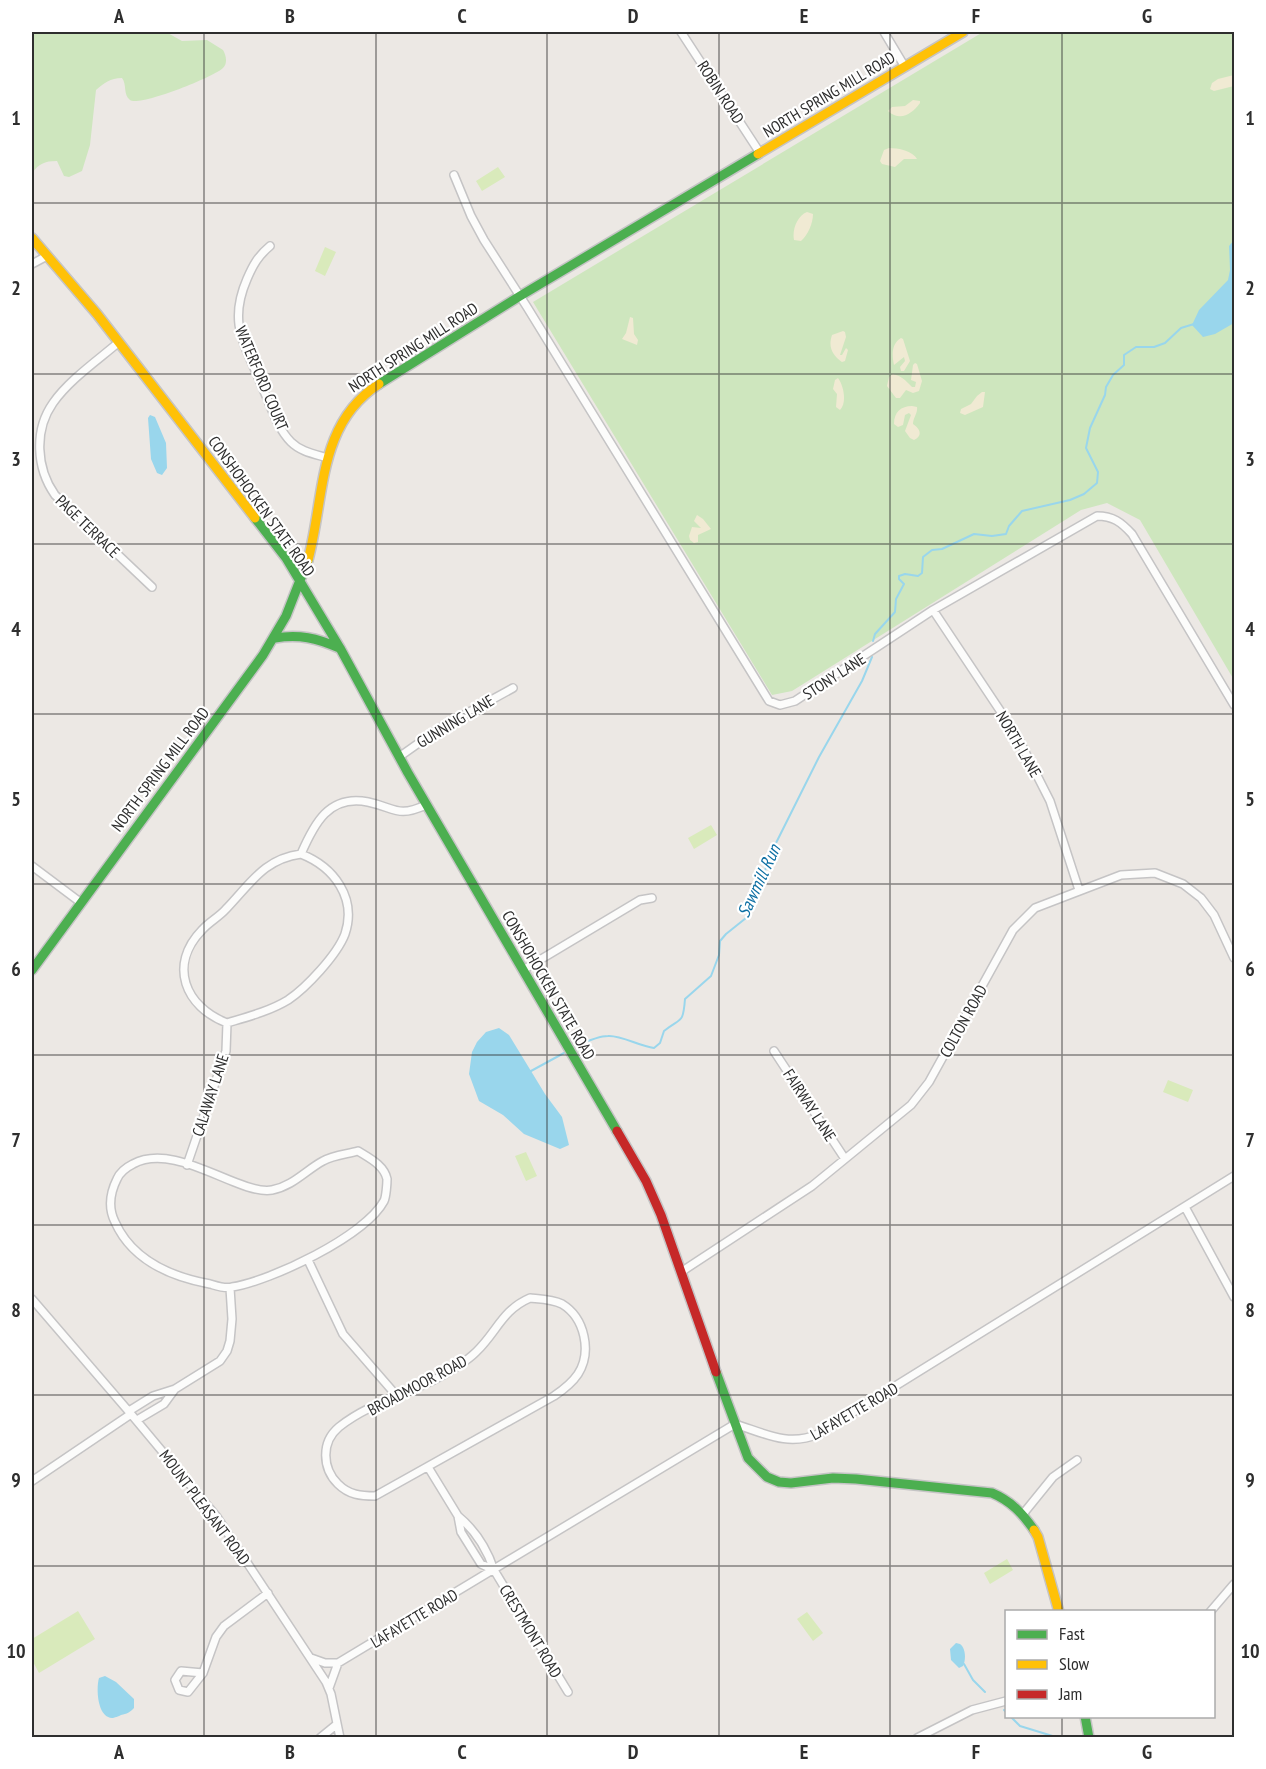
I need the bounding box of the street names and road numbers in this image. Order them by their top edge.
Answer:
street label: NORTH SPRING MILL ROAD [759,47,899,141]
street label: ROBIN ROAD [693,57,749,127]
street label: NORTH SPRING MILL ROAD [344,298,482,396]
street label: WATERFORD COURT [231,323,293,433]
street label: CONSHOHOCKEN STATE ROAD [204,432,320,580]
street label: PAGE TERRACE [52,490,124,562]
street label: STONY LANE [799,648,869,704]
street label: GUNNING LANE [413,690,497,752]
street label: NORTH SPRING MILL ROAD [107,703,213,835]
street label: NORTH LANE [992,707,1046,781]
street label: CONSHOHOCKEN STATE ROAD [498,907,600,1063]
street label: COLTON ROAD [935,981,991,1061]
street label: CALAWAY LANE [187,1051,233,1139]
street label: FAIRWAY LANE [779,1065,841,1145]
street label: BROADMOOR ROAD [364,1350,470,1420]
street label: LAFAYETTE ROAD [806,1378,902,1444]
street label: MOUNT PLEASANT ROAD [155,1445,255,1569]
street label: CRESTMONT ROAD [495,1581,567,1681]
street label: LAFAYETTE ROAD [367,1584,461,1652]

